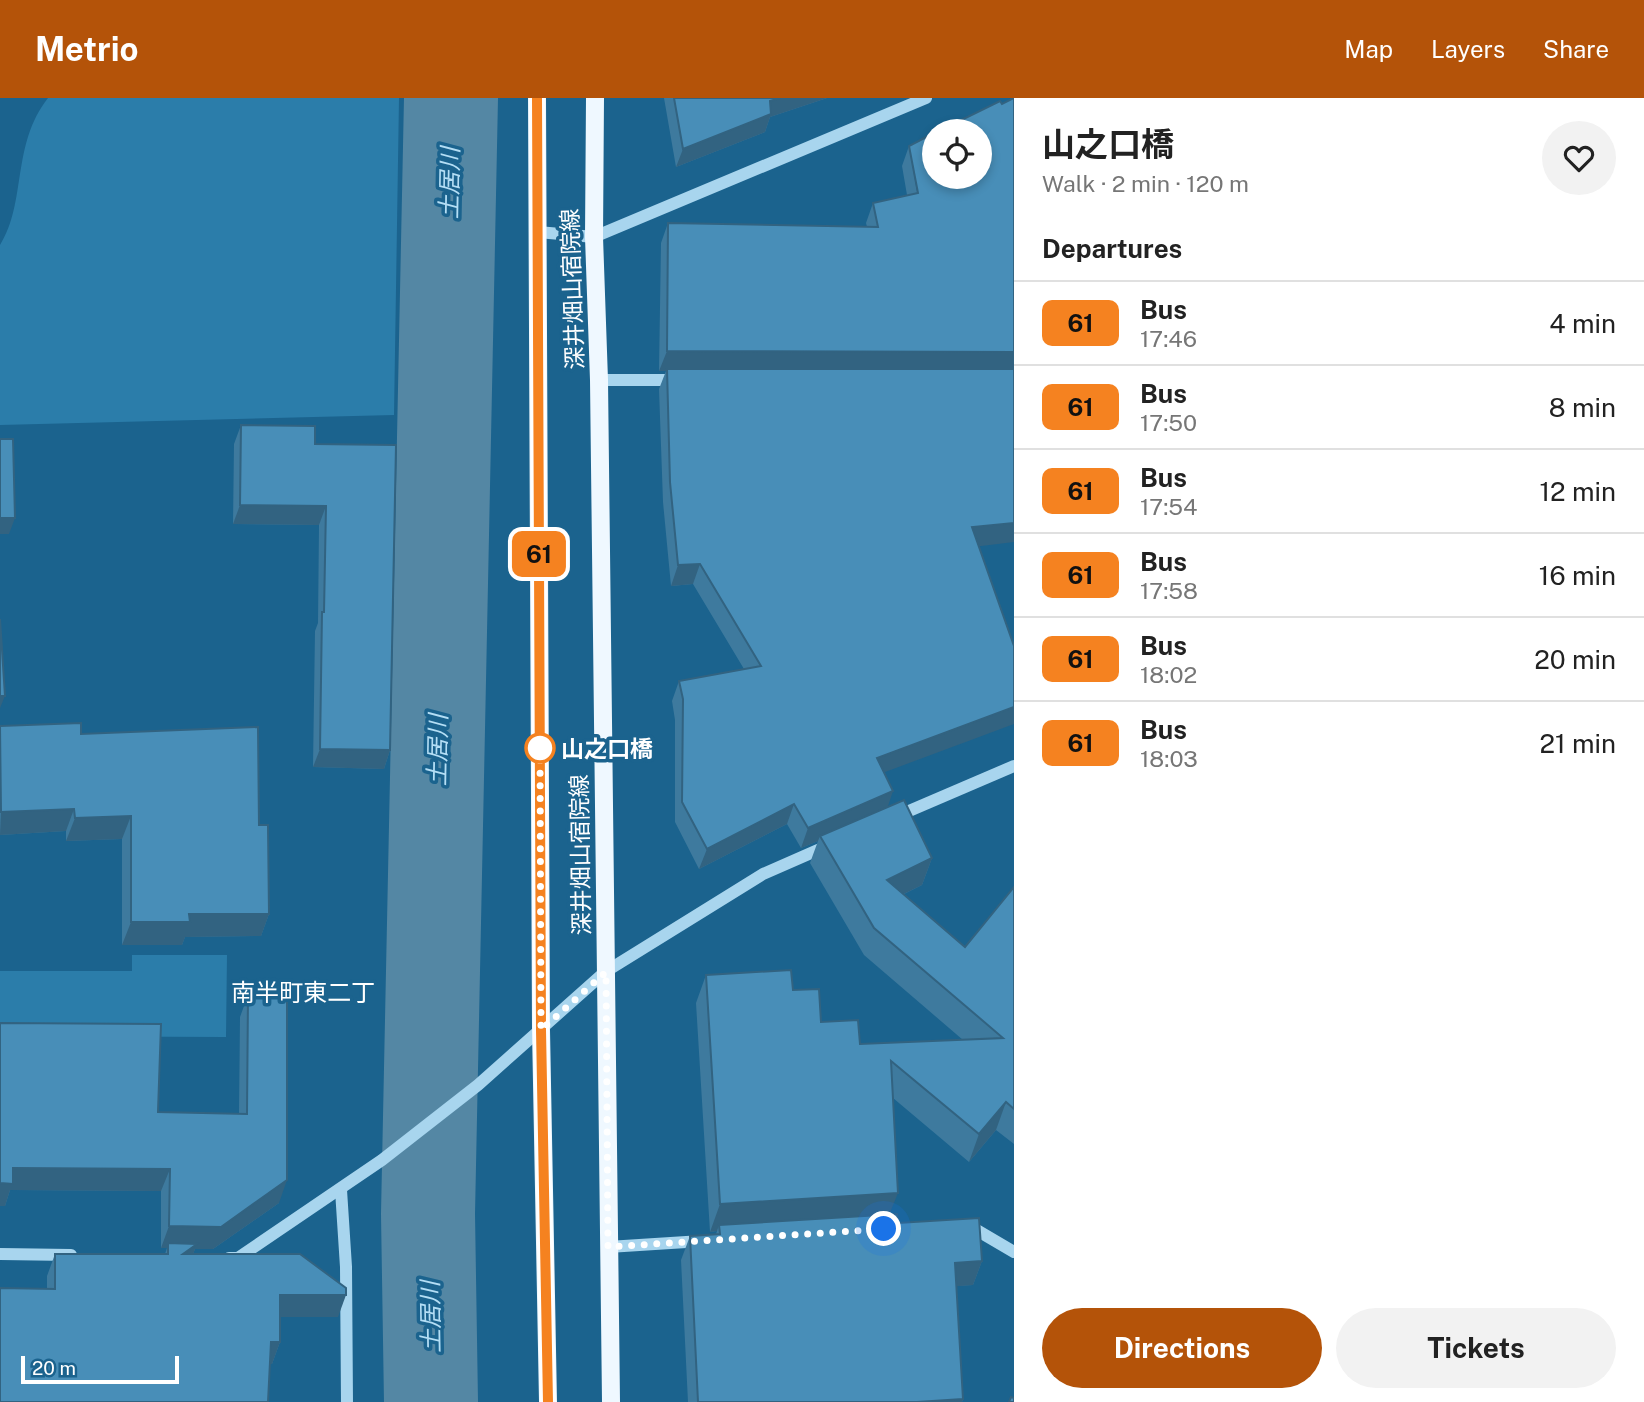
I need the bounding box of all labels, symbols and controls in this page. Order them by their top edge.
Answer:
text: Metrio [35,30,138,68]
text: Map [1344,35,1393,63]
text: Layers [1431,35,1505,63]
text: Share [1543,35,1609,63]
map controls [922,119,992,189]
button: locate [922,119,992,189]
button: heart [1542,121,1616,195]
text: 山之口橋 [1042,125,1174,163]
water label: 土居川 [434,144,464,219]
text: Walk · 2 min · 120 m [1042,170,1249,197]
street label: 深井畑山宿院線 [556,208,588,370]
text: Departures [1042,233,1182,264]
text: Bus [1140,294,1187,325]
text: 4 min [1549,308,1616,339]
text: 61 [1067,309,1094,337]
text: 17:46 [1140,325,1197,352]
text: Bus [1140,378,1187,409]
text: 8 min [1549,392,1616,423]
text: 61 [1067,393,1094,421]
text: 17:50 [1140,409,1197,436]
text: Bus [1140,462,1187,493]
text: 12 min [1540,476,1616,507]
text: 61 [1067,477,1094,505]
text: 17:54 [1140,493,1198,520]
line badge: 61 [508,531,570,577]
text: 61 [526,540,552,568]
text: Bus [1140,546,1187,577]
text: 16 min [1539,560,1616,591]
text: 61 [1067,561,1094,589]
text: 17:58 [1140,577,1198,604]
text: Bus [1140,630,1187,661]
text: 20 min [1534,644,1616,675]
text: 61 [1067,645,1094,673]
text: 18:02 [1140,661,1197,688]
water label: 土居川 [422,711,452,786]
text: Bus [1140,714,1187,745]
text: 21 min [1540,728,1616,759]
text: 61 [1067,729,1094,757]
marker: 山之口橋 [525,733,555,763]
place label: 山之口橋 [561,735,653,762]
text: 18:03 [1140,745,1198,772]
street label: 深井畑山宿院線 [565,774,595,936]
district label: 南半町東二丁 [231,978,375,1006]
your location [866,1211,901,1246]
water label: 土居川 [415,1278,445,1353]
button: Directions [1042,1308,1322,1388]
button: Tickets [1336,1308,1616,1388]
scale bar [21,1353,178,1385]
text: 20 m [32,1357,76,1379]

